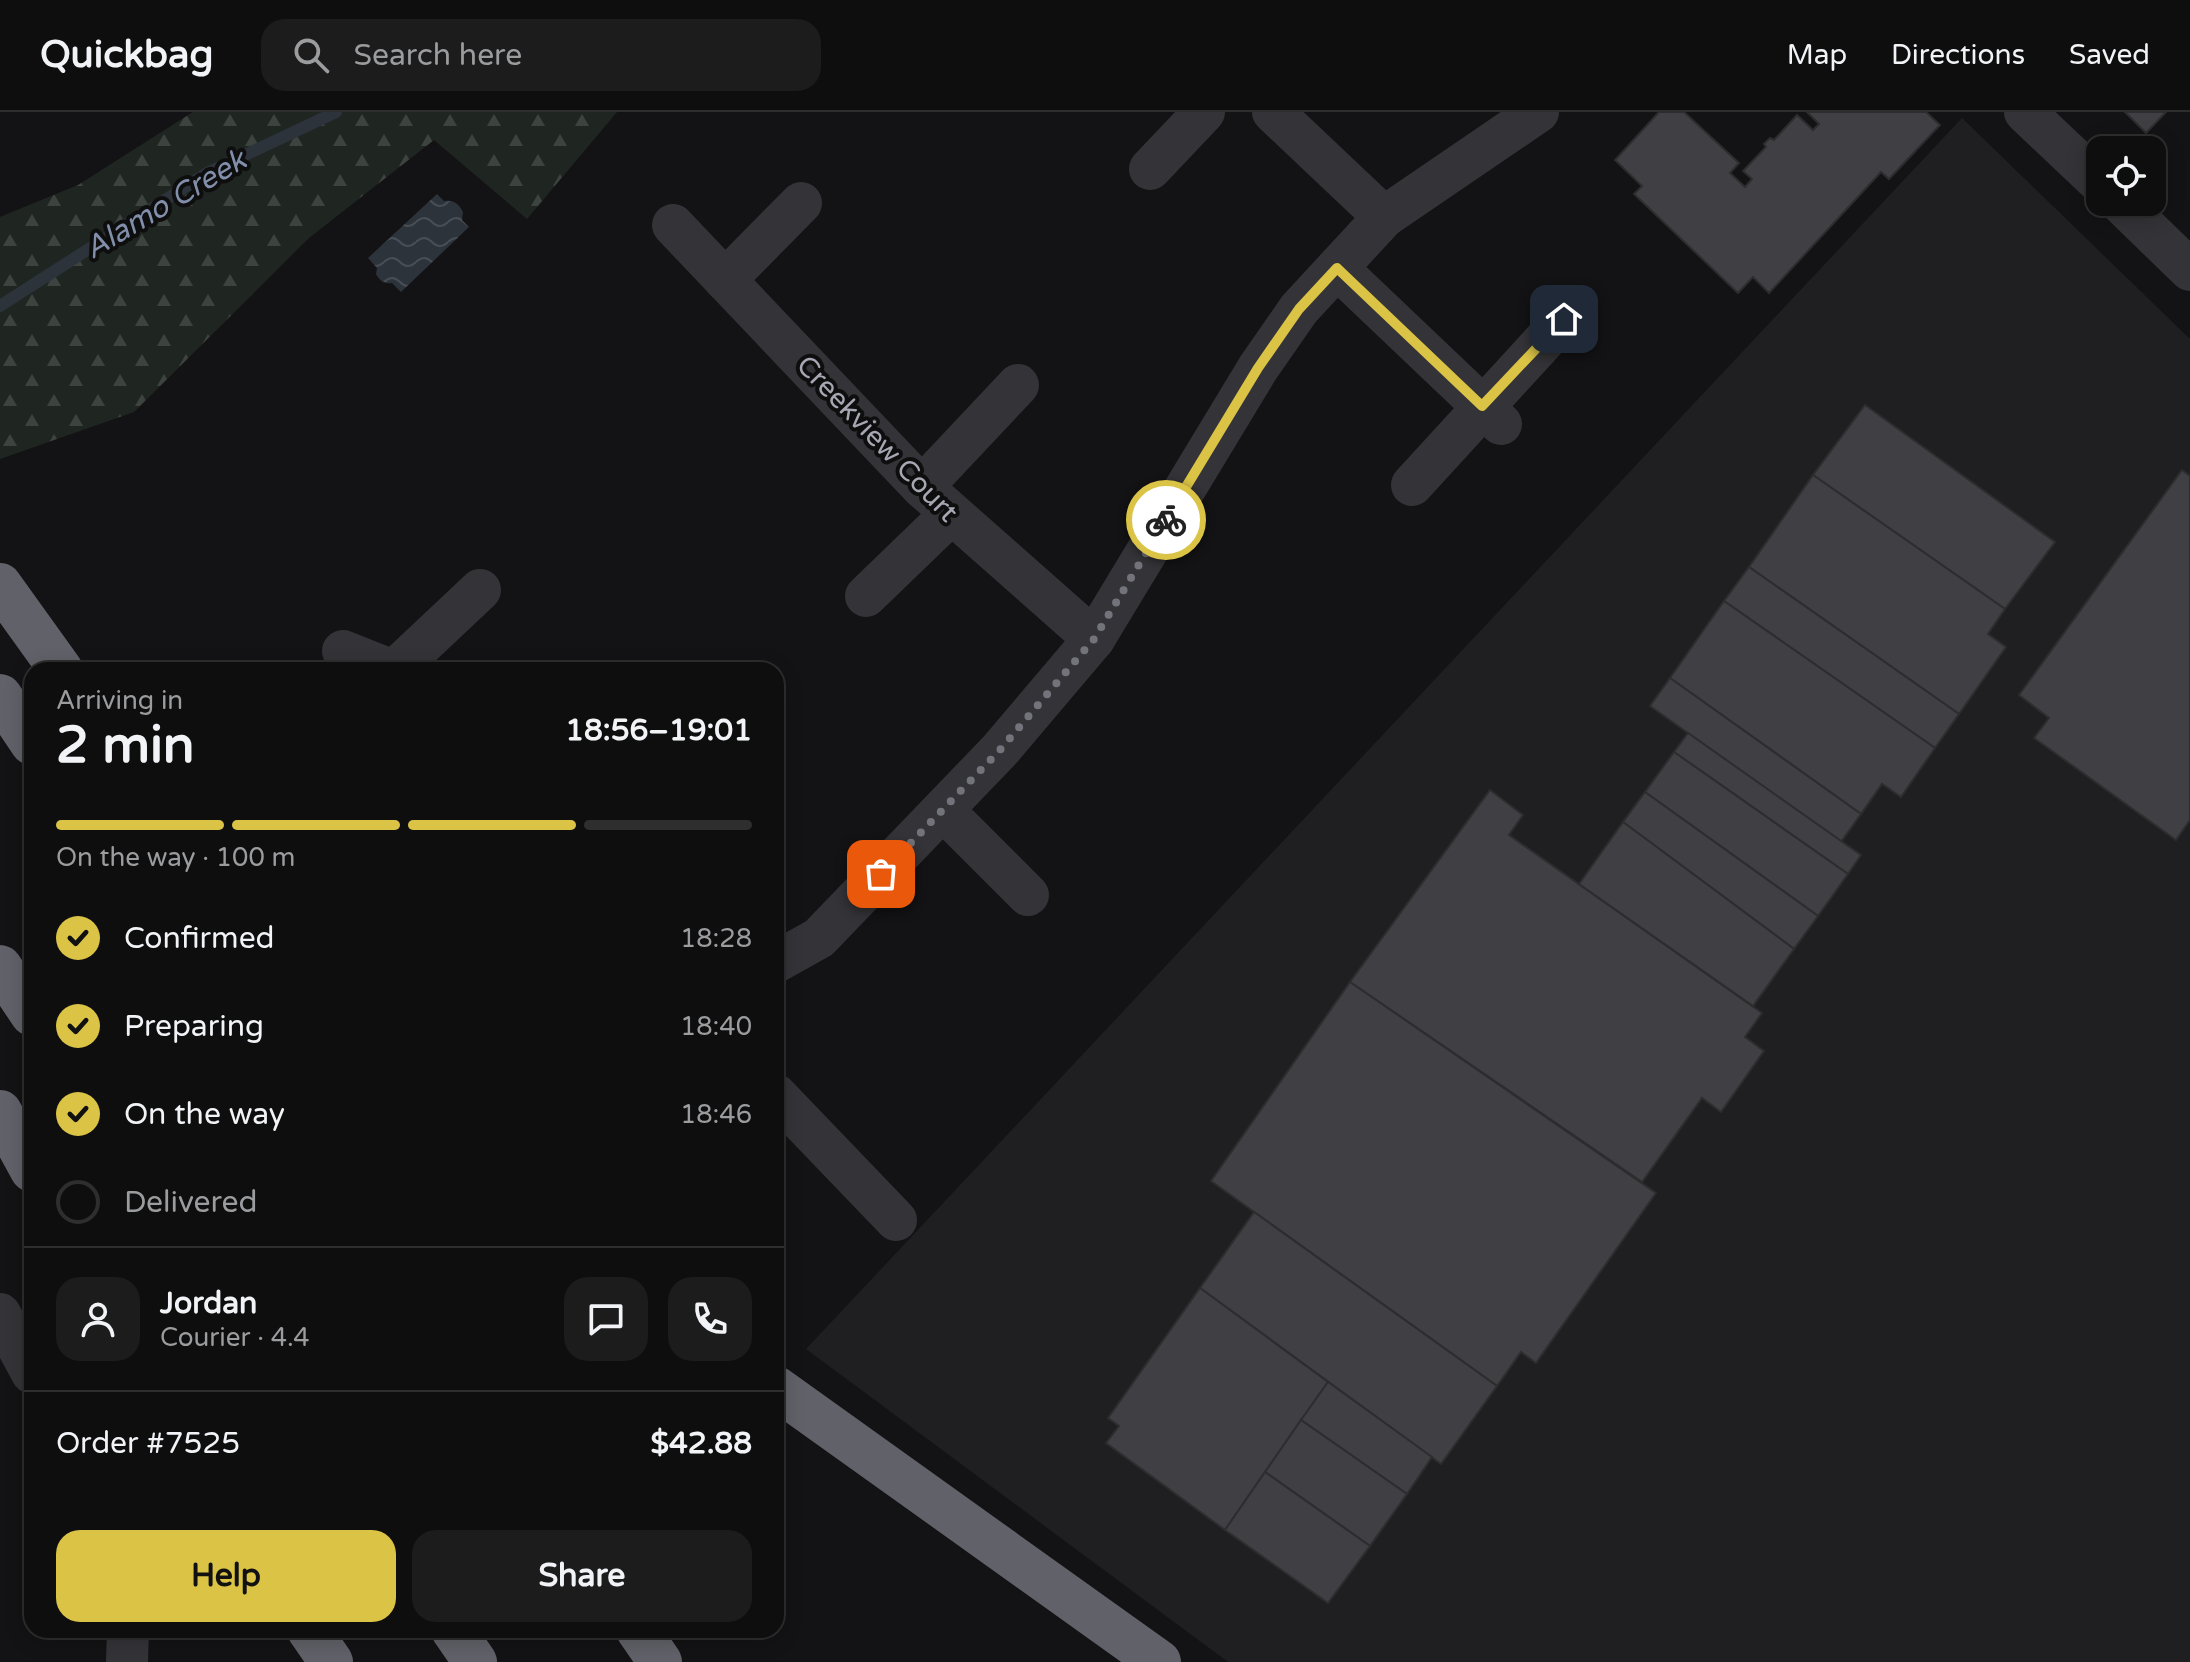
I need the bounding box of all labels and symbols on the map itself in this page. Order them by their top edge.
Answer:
water label: Alamo Creek [78,140,255,267]
pin [1530,285,1598,353]
street label: Creekview Court [789,348,965,529]
courier [1126,480,1206,560]
pin [847,840,915,908]

